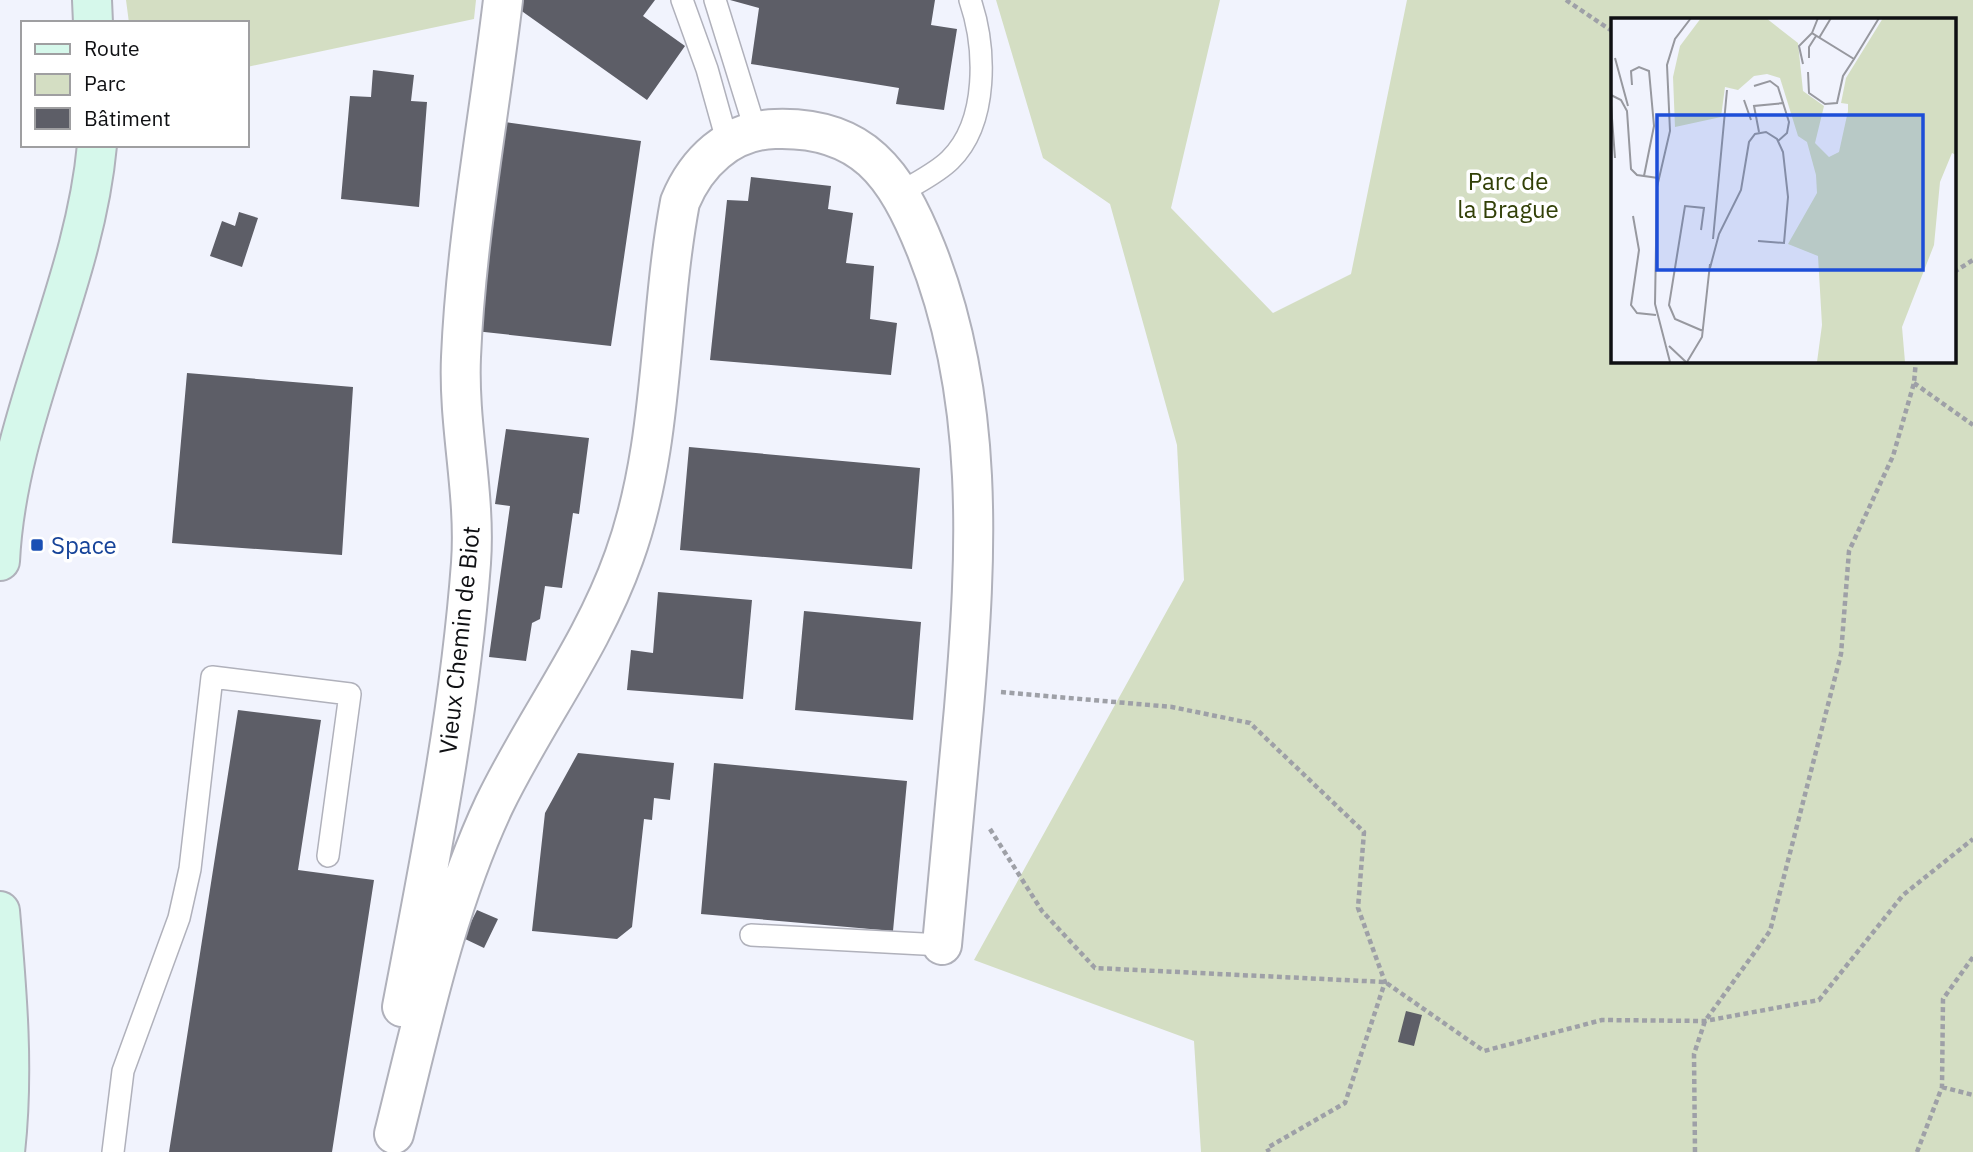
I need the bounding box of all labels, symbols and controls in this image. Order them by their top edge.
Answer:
inset map [1611,18,1955,362]
legend [21,21,248,147]
text: Route [84,34,140,62]
text: Parc [84,69,126,97]
text: Bâtiment [84,104,171,132]
park label: Parc de la Brague [1457,165,1559,225]
street label: Vieux Chemin de Biot [431,524,487,756]
place label: Space [51,529,117,561]
marker: Space [29,537,45,553]

